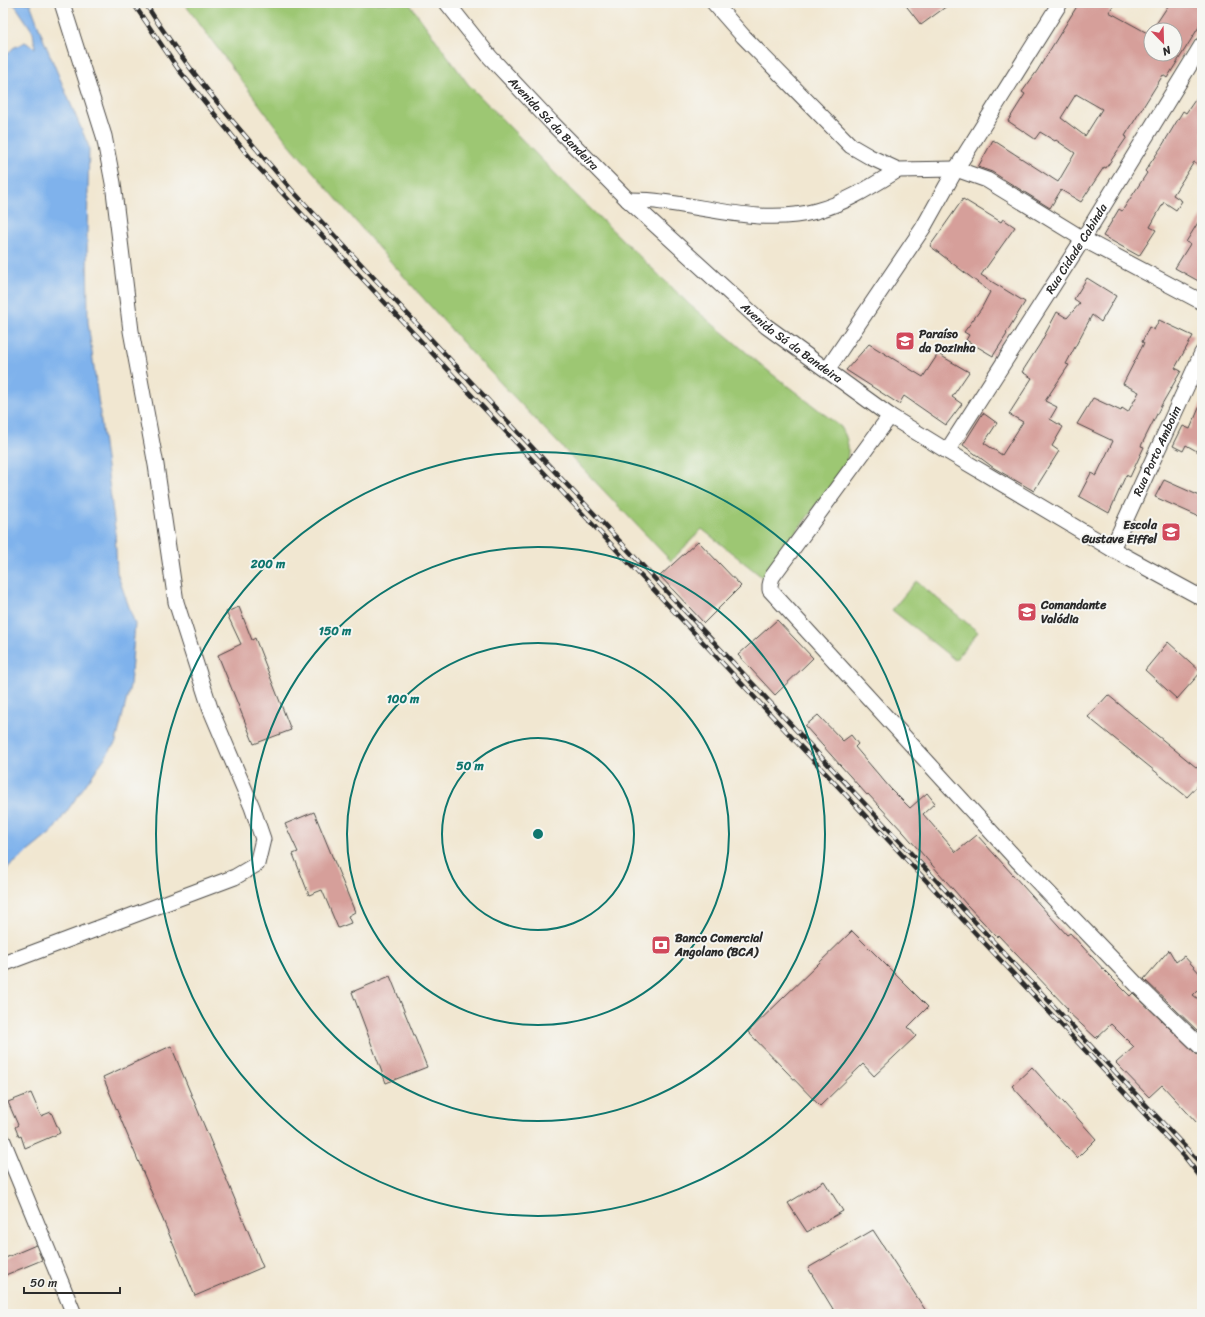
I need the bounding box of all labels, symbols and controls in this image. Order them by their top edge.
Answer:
north arrow [1143,22,1183,62]
text: N [1159,40,1175,61]
street label: Avenida Sá da Bandeira [502,71,605,176]
street label: Rua Cidade Cabinda [1039,198,1114,299]
street label: Avenida Sá da Bandeira [735,296,848,390]
place label: Paraíso da Dozinha [919,323,976,359]
school or university icon: Paraíso da Dozinha [894,330,916,352]
street label: Rua Porto Amboim [1127,402,1187,500]
place label: Escola Gustave Eiffel [1081,514,1158,550]
school or university icon: Escola Gustave Eiffel [1160,521,1182,543]
text: 200 m [250,553,286,575]
place label: Comandante Valódia [1040,594,1107,630]
school or university icon: Comandante Valódia [1016,601,1038,623]
text: 150 m [319,620,352,642]
text: 100 m [387,688,420,710]
text: 50 m [456,755,484,777]
centre of rings [531,827,545,841]
place label: Banco Comercial Angolano (BCA) [674,927,763,963]
bank icon: Banco Comercial Angolano (BCA) [650,934,672,956]
scale bar [24,1269,120,1295]
text: 50 m [30,1272,57,1294]

